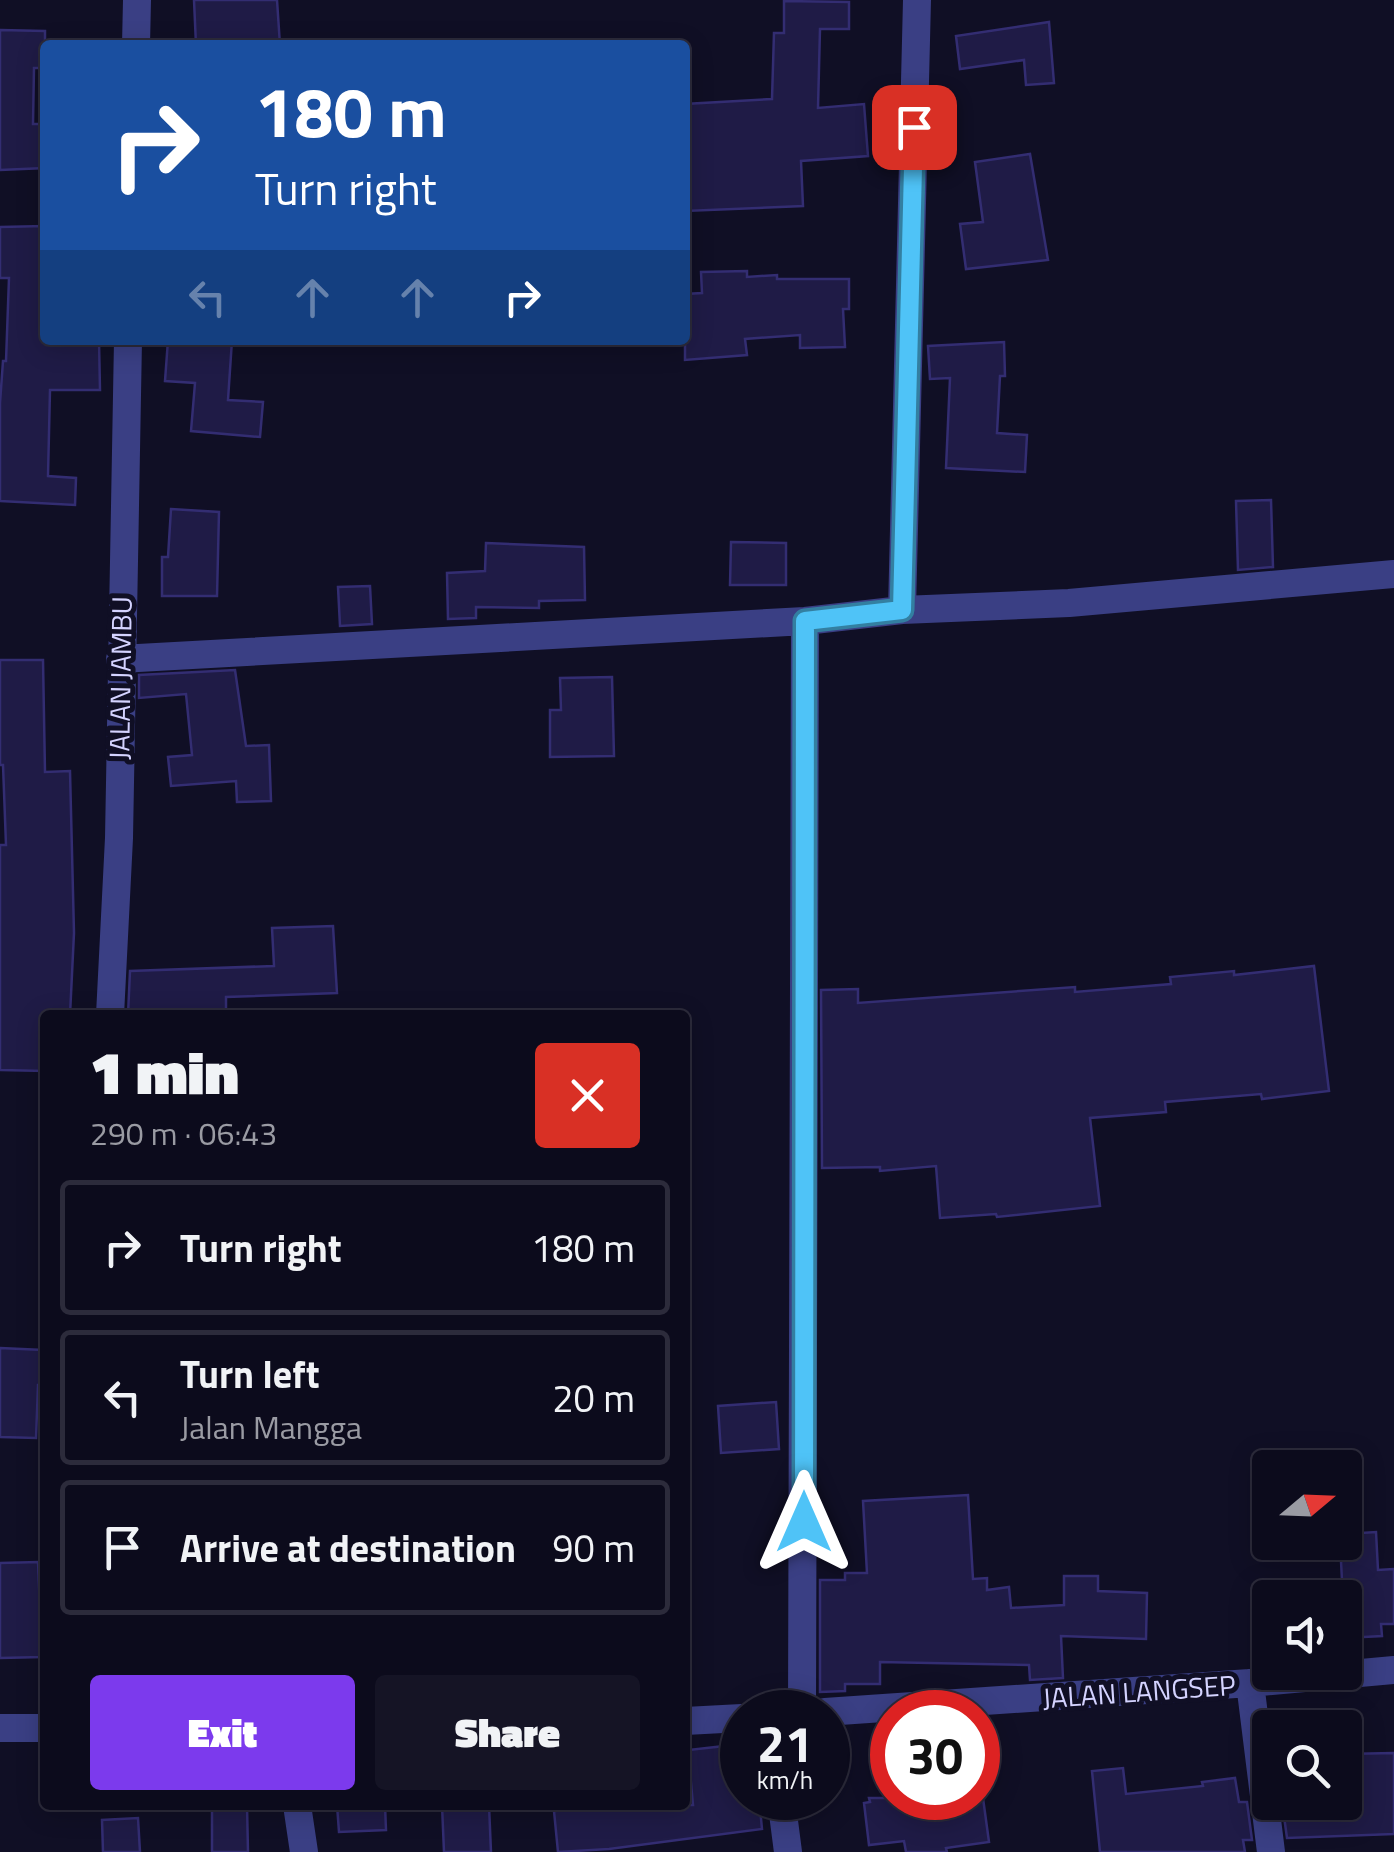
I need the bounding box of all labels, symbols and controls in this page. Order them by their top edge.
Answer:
text: 180 m [255,58,447,164]
icon: right [90,80,220,210]
pin [872,85,957,170]
icon: arrive [887,100,942,155]
text: Turn right [255,154,437,222]
icon: left [180,270,235,325]
icon: ahead [285,270,340,325]
icon: ahead [390,270,445,325]
icon: right [495,270,550,325]
street label: JALAN JAMBU [97,596,143,760]
text: 1 min [90,1026,239,1117]
button: close [535,1043,640,1148]
text: 290 m · 06:43 [90,1109,277,1157]
text: Turn right [180,1219,342,1277]
text: 180 m [531,1219,635,1277]
icon: right [95,1220,150,1275]
text: Turn left [180,1345,320,1403]
text: 20 m [552,1369,635,1427]
icon: left [95,1370,150,1425]
text: Jalan Mangga [180,1403,362,1451]
north arrow [1252,1450,1362,1560]
map controls [1252,1450,1362,1820]
position arrow [752,1470,856,1574]
text: Arrive at destination [180,1519,516,1577]
text: 90 m [552,1519,635,1577]
icon: arrive [95,1520,150,1575]
button: sound [1252,1580,1362,1690]
street label: JALAN LANGSEP [1041,1663,1237,1719]
button: Exit [90,1675,355,1790]
button: Share [375,1675,640,1790]
speed limit sign: 30 [870,1690,1000,1820]
text: 21 [757,1705,813,1781]
button: search [1252,1710,1362,1820]
text: km/h [757,1761,813,1799]

